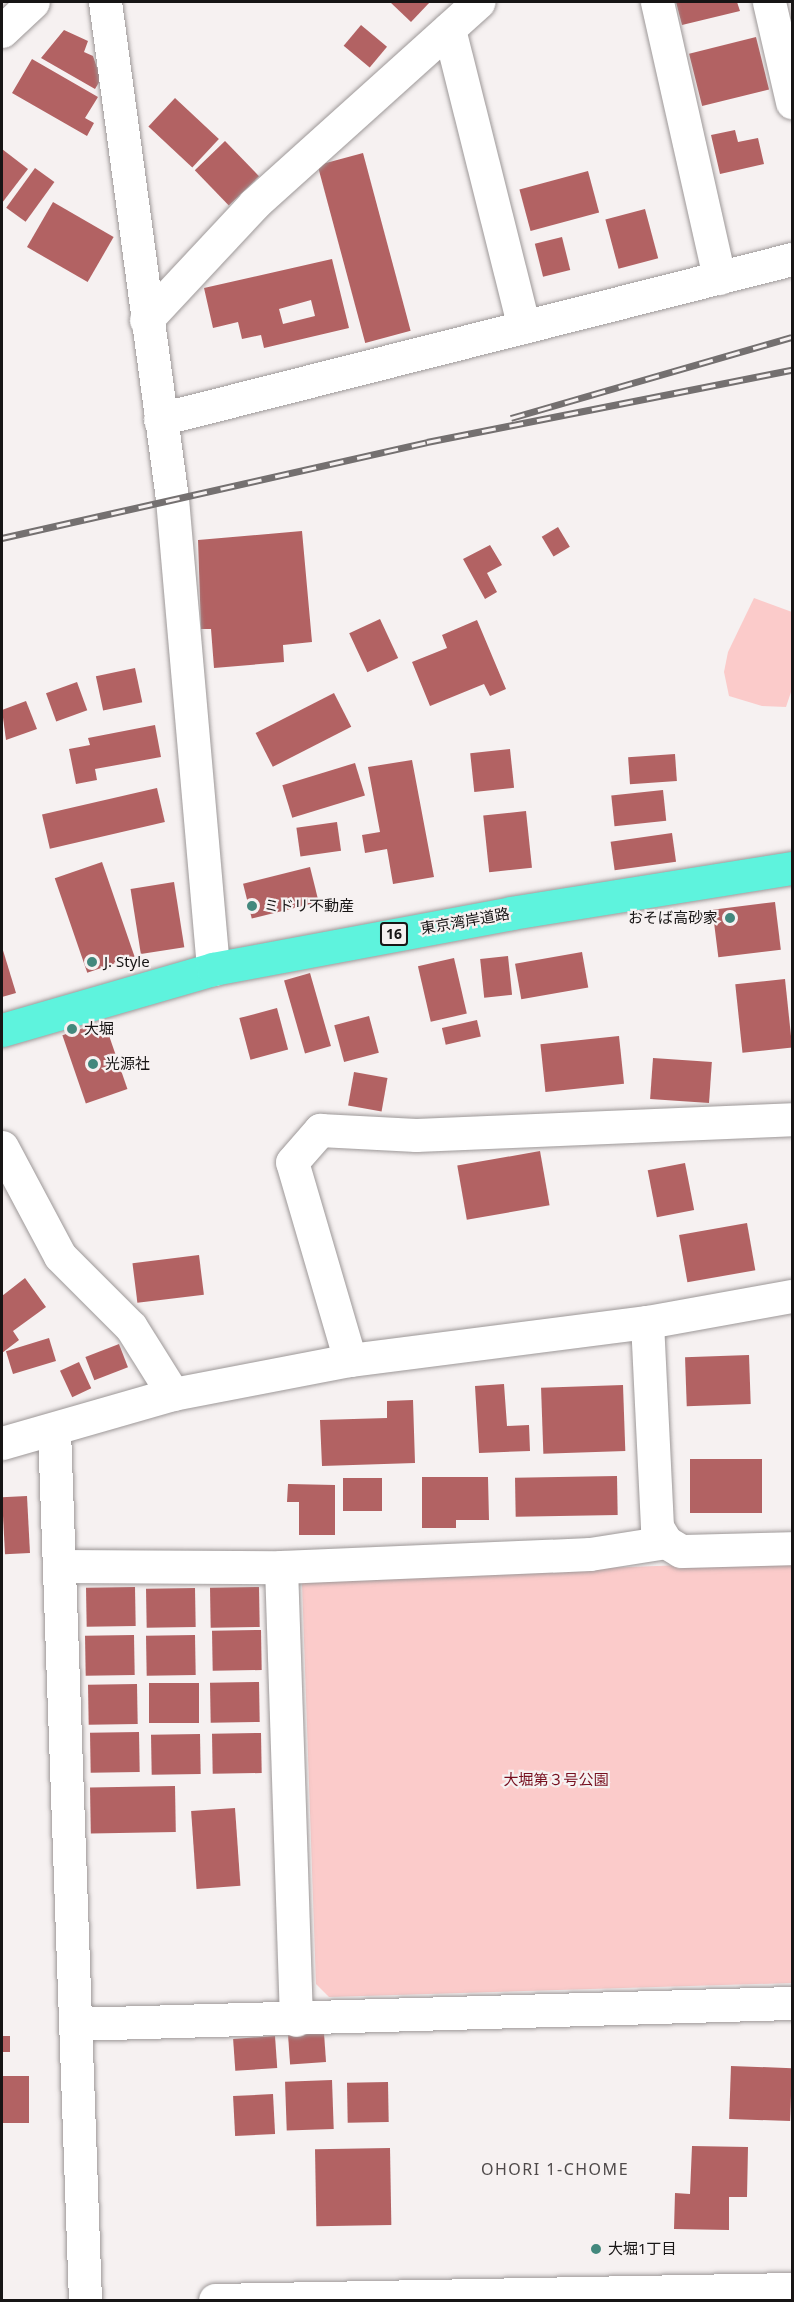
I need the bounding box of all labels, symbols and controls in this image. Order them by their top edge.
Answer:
place label: ミドリ不動産 [264,897,354,915]
marker: ミドリ不動産 [245,899,259,913]
street label: 東京湾岸道路 [419,904,511,938]
place label: おそば高砂家 [628,909,718,927]
marker: おそば高砂家 [723,911,737,925]
road number: 16 [379,923,409,945]
place label: J. Style [104,953,150,971]
marker: J. Style [85,955,99,969]
place label: 大堀 [84,1020,114,1038]
marker: 大堀 [65,1022,79,1036]
place label: 光源社 [105,1055,150,1073]
marker: 光源社 [86,1057,100,1071]
park label: 大堀第３号公園 [504,1771,608,1789]
district label: OHORI 1-CHOME [481,2159,629,2179]
place label: 大堀1丁目 [608,2240,677,2258]
marker: 大堀1丁目 [589,2242,603,2256]

